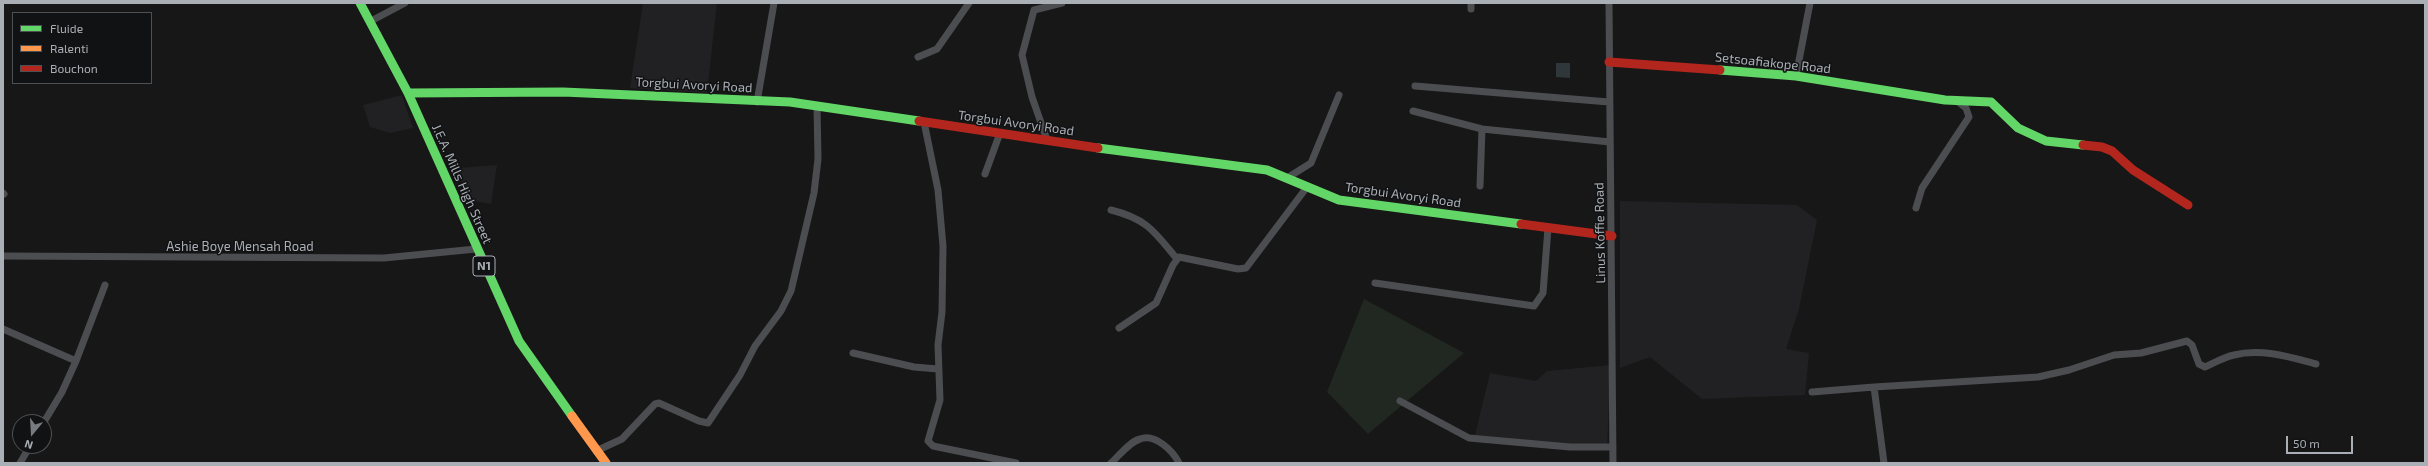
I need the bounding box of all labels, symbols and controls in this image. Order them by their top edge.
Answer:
legend [12,12,152,84]
text: Fluide [50,21,83,35]
text: Ralenti [50,41,89,55]
street label: Setsoafiakope Road [1714,49,1832,77]
text: Bouchon [50,61,98,75]
street label: Torgbui Avoryi Road [635,74,753,96]
street label: Torgbui Avoryi Road [957,107,1075,139]
street label: J.E.A. Mills High Street [429,122,495,246]
street label: Torgbui Avoryi Road [1344,179,1462,211]
street label: Linus Koffie Road [1591,182,1609,284]
street label: Ashie Boye Mensah Road [166,239,314,255]
road number: N1 [473,256,495,276]
north arrow [12,414,52,454]
scale bar [2288,428,2355,454]
text: 50 m [2293,436,2320,450]
text: N [23,438,34,452]

